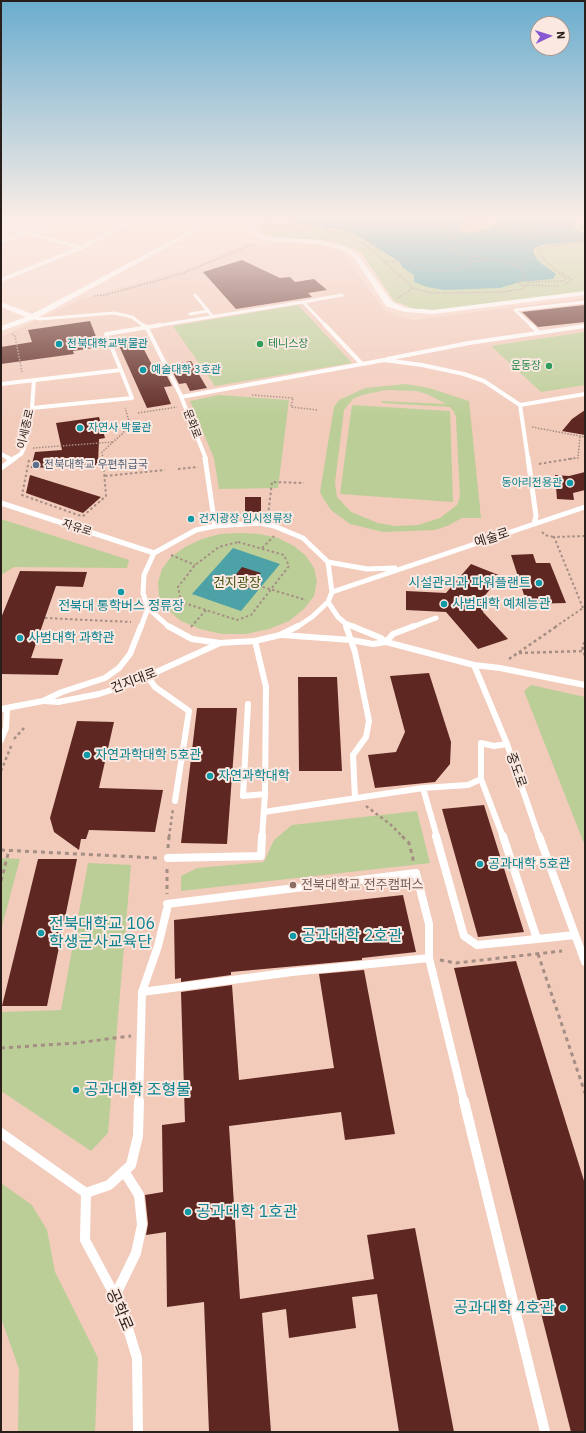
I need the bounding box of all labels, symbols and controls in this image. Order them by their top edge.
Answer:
north arrow [530,16,570,56]
text: N [554,31,568,40]
place label: 전북대학교박물관 [67,337,148,351]
place label: 테니스장 [268,337,308,351]
marker: 전북대학교박물관 [54,339,64,349]
marker: 테니스장 [255,339,265,349]
place label: 운동장 [511,359,541,373]
marker: 운동장 [544,361,554,371]
place label: 예술대학 3호관 [151,363,221,377]
marker: 예술대학 3호관 [138,365,148,375]
street label: 문화로 [180,407,204,441]
street label: 이세종로 [15,408,37,450]
place label: 자연사 박물관 [88,421,151,435]
marker: 자연사 박물관 [75,423,85,433]
place label: 전북대학교 우편취급국 [44,458,148,472]
marker: 전북대학교 우편취급국 [31,460,41,470]
place label: 동아리전용관 [501,476,562,490]
marker: 동아리전용관 [565,478,575,488]
place label: 건지광장 임시정류장 [199,512,293,526]
marker: 건지광장 임시정류장 [186,514,196,524]
street label: 자유로 [61,517,93,539]
street label: 예술로 [473,525,511,551]
park label: 건지광장 [213,575,261,591]
place label: 시설관리과 파워플랜트 [408,575,531,591]
marker: 시설관리과 파워플랜트 [534,578,544,588]
marker: 전북대 통학버스 정류장 [116,587,126,597]
place label: 사범대학 예체능관 [452,596,551,612]
place label: 전북대 통학버스 정류장 [58,598,184,614]
marker: 사범대학 예체능관 [439,599,449,609]
place label: 사범대학 과학관 [28,630,115,646]
marker: 사범대학 과학관 [15,633,25,643]
street label: 건지대로 [109,665,159,697]
place label: 자연과학대학 5호관 [95,747,202,763]
marker: 자연과학대학 5호관 [82,750,92,760]
street label: 중도로 [503,750,529,790]
place label: 자연과학대학 [218,768,290,784]
marker: 자연과학대학 [205,771,215,781]
place label: 공과대학 5호관 [488,856,571,872]
marker: 공과대학 5호관 [475,859,485,869]
place label: 전북대학교 전주캠퍼스 [301,877,424,893]
marker: 전북대학교 전주캠퍼스 [288,880,298,890]
place label: 전북대학교 106 학생군사교육단 [49,914,155,952]
place label: 공과대학 2호관 [301,926,403,946]
marker: 전북대학교 106 학생군사교육단 [36,928,46,938]
marker: 공과대학 2호관 [288,931,298,941]
place label: 공과대학 조형물 [84,1080,191,1100]
marker: 공과대학 조형물 [71,1085,81,1095]
place label: 공과대학 1호관 [196,1202,298,1222]
marker: 공과대학 1호관 [183,1207,193,1217]
street label: 공학로 [102,1286,136,1334]
place label: 공과대학 4호관 [453,1298,555,1318]
marker: 공과대학 4호관 [558,1303,568,1313]

